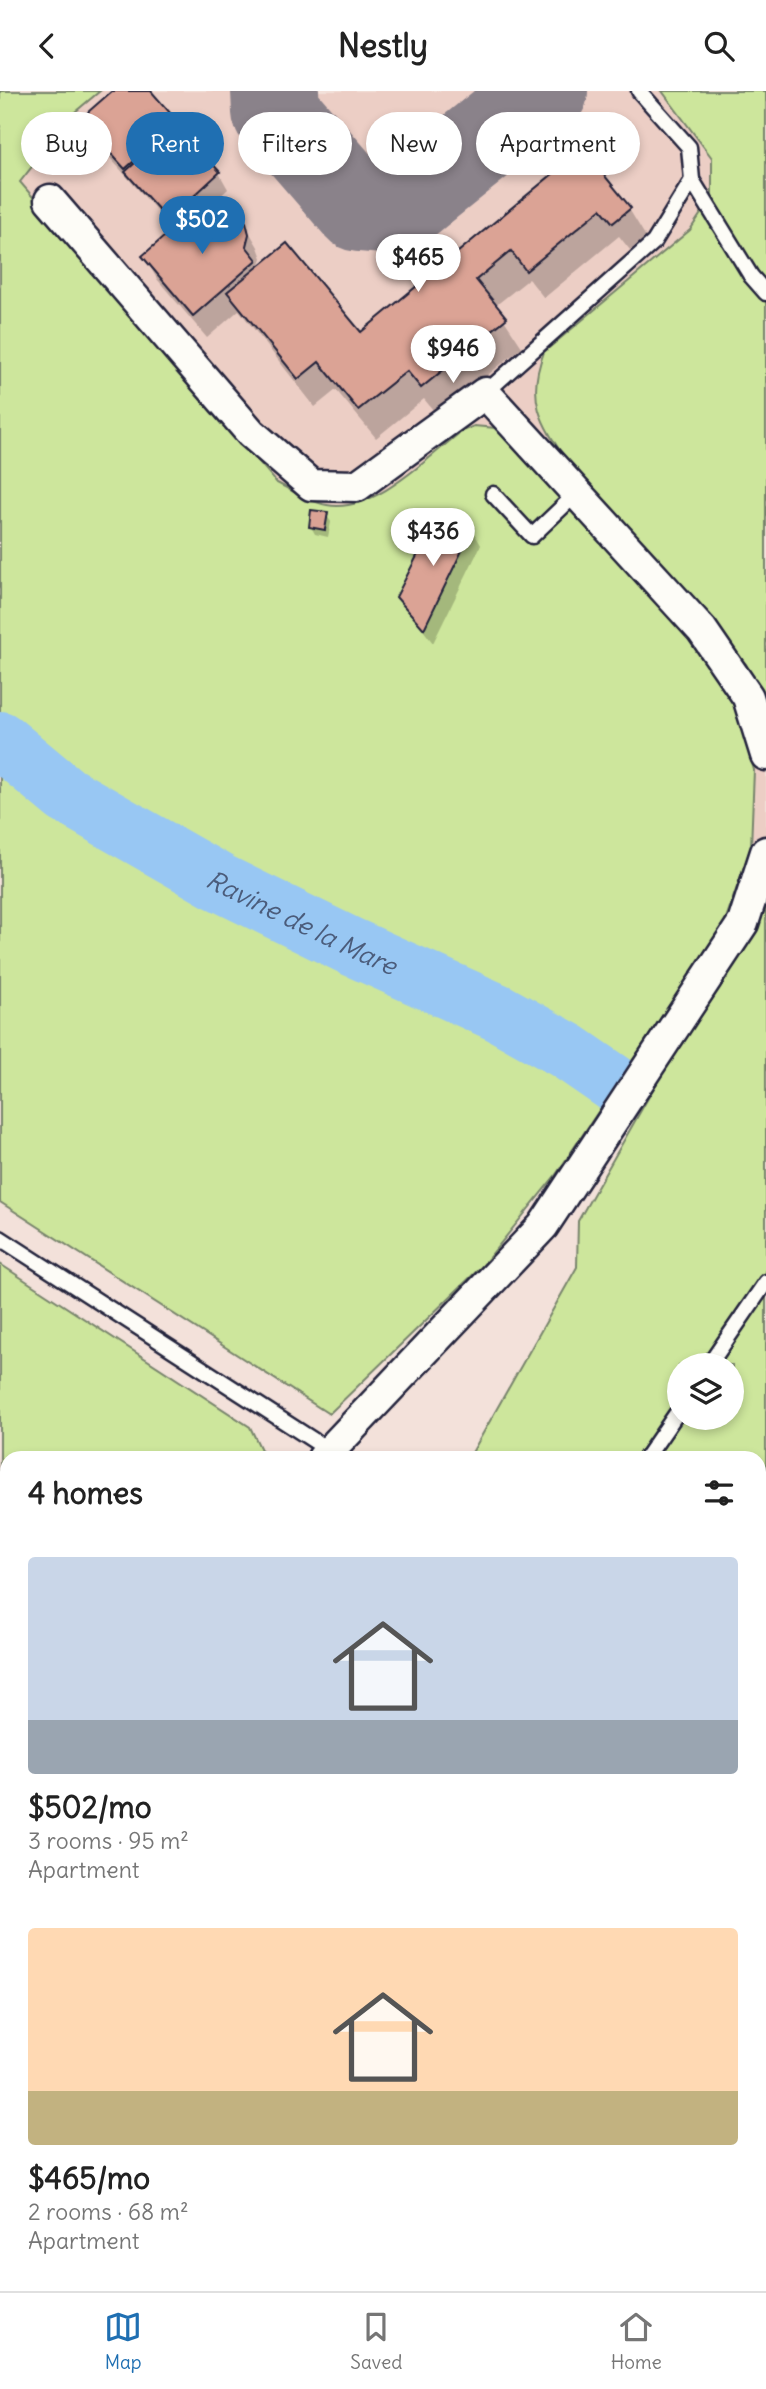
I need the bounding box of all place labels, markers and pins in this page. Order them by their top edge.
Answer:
pin: $502 [161,197,243,256]
pin: $465 [377,235,459,294]
pin: $946 [412,325,494,385]
pin: $436 [392,509,474,568]

